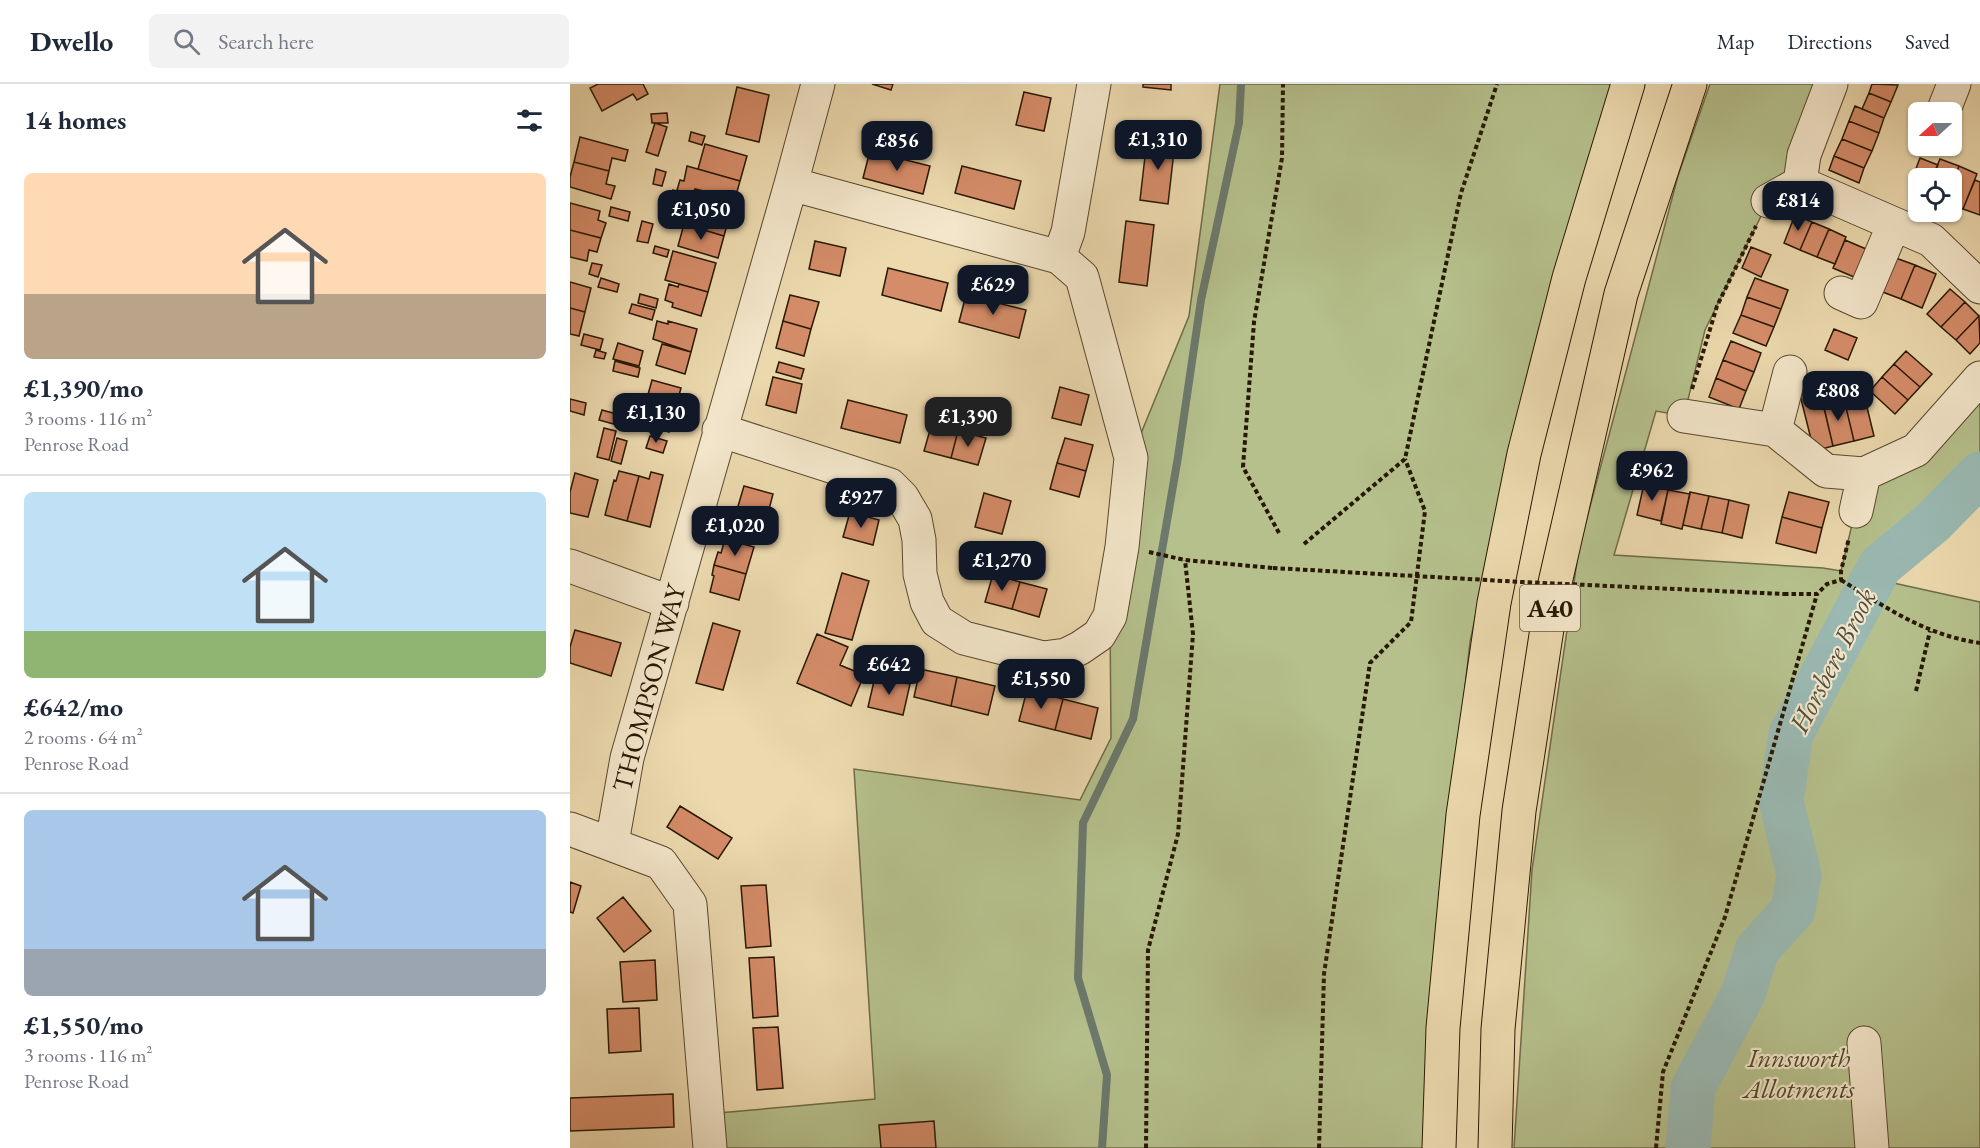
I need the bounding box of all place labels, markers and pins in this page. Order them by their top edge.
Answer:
pin: £1,310 [1109,120,1207,171]
pin: £856 [861,121,933,172]
pin: £814 [1762,181,1834,232]
pin: £1,050 [652,190,750,241]
pin: £629 [957,265,1029,316]
pin: £808 [1802,371,1874,422]
pin: £1,130 [607,393,705,444]
pin: £1,390 [919,397,1017,448]
pin: £962 [1616,451,1688,502]
pin: £927 [825,478,897,529]
pin: £1,020 [686,506,784,557]
pin: £1,270 [953,541,1051,592]
pin: £642 [853,645,925,696]
pin: £1,550 [992,659,1090,710]

